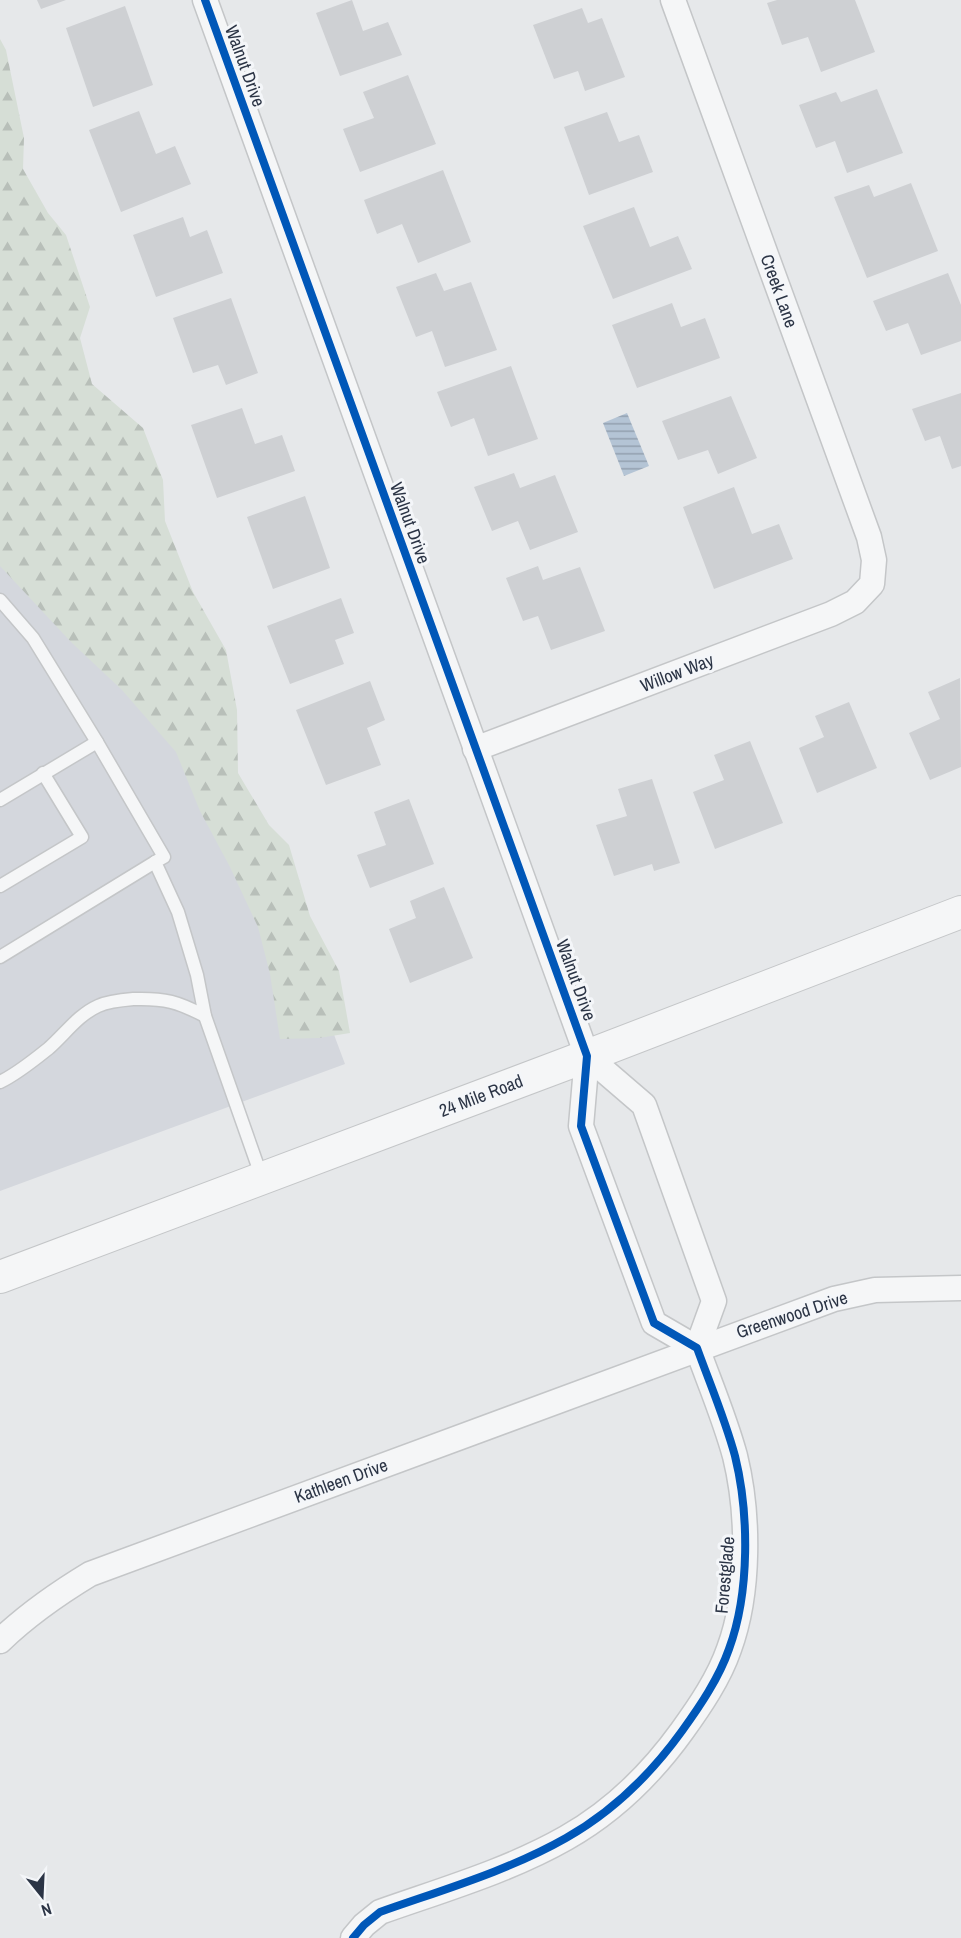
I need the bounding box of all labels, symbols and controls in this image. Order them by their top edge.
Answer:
street label: Walnut Drive [219,22,272,110]
street label: Creek Lane [755,251,804,331]
street label: Walnut Drive [384,479,437,567]
street label: Willow Way [637,647,718,698]
street label: Walnut Drive [550,936,603,1024]
street label: 24 Mile Road [435,1068,526,1123]
street label: Greenwood Drive [733,1285,851,1344]
street label: Kathleen Drive [291,1452,391,1509]
street label: Forestglade [709,1535,740,1615]
north arrow [12,1866,72,1926]
text: N [39,1898,55,1922]

